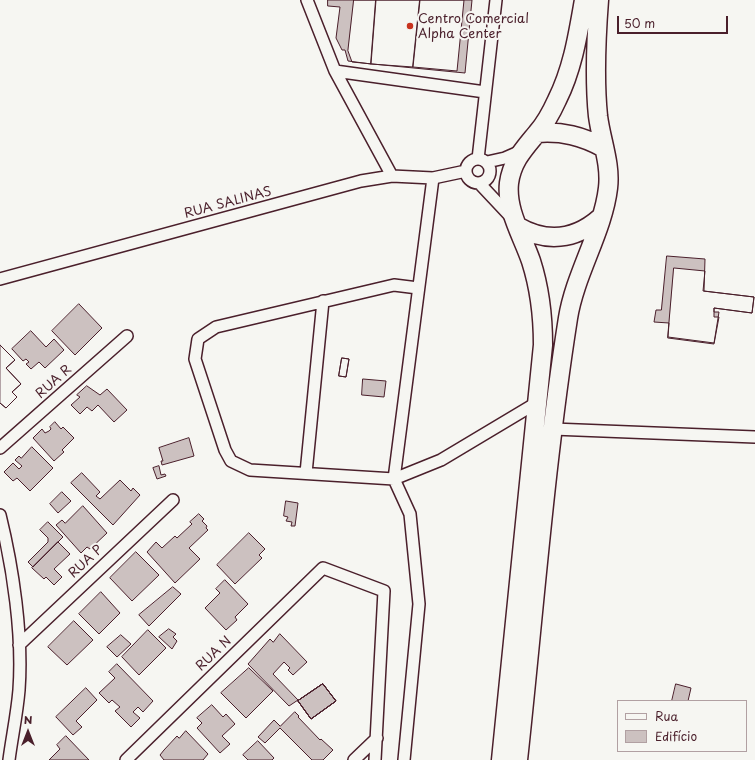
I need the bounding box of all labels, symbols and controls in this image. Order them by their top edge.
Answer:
scale bar [619,8,730,34]
place label: Centro Comercial Alpha Center [418,11,529,42]
text: 50 m [624,14,655,32]
marker: Centro Comercial Alpha Center [405,21,415,31]
street label: RUA SALINAS [182,184,274,222]
street label: RUA R [33,362,75,402]
street label: RUA P [66,542,106,582]
street label: RUA N [193,633,235,675]
legend [617,700,747,752]
text: Rua [655,707,678,725]
text: N [24,711,32,728]
north arrow [8,712,48,752]
text: Edifício [655,727,697,745]

